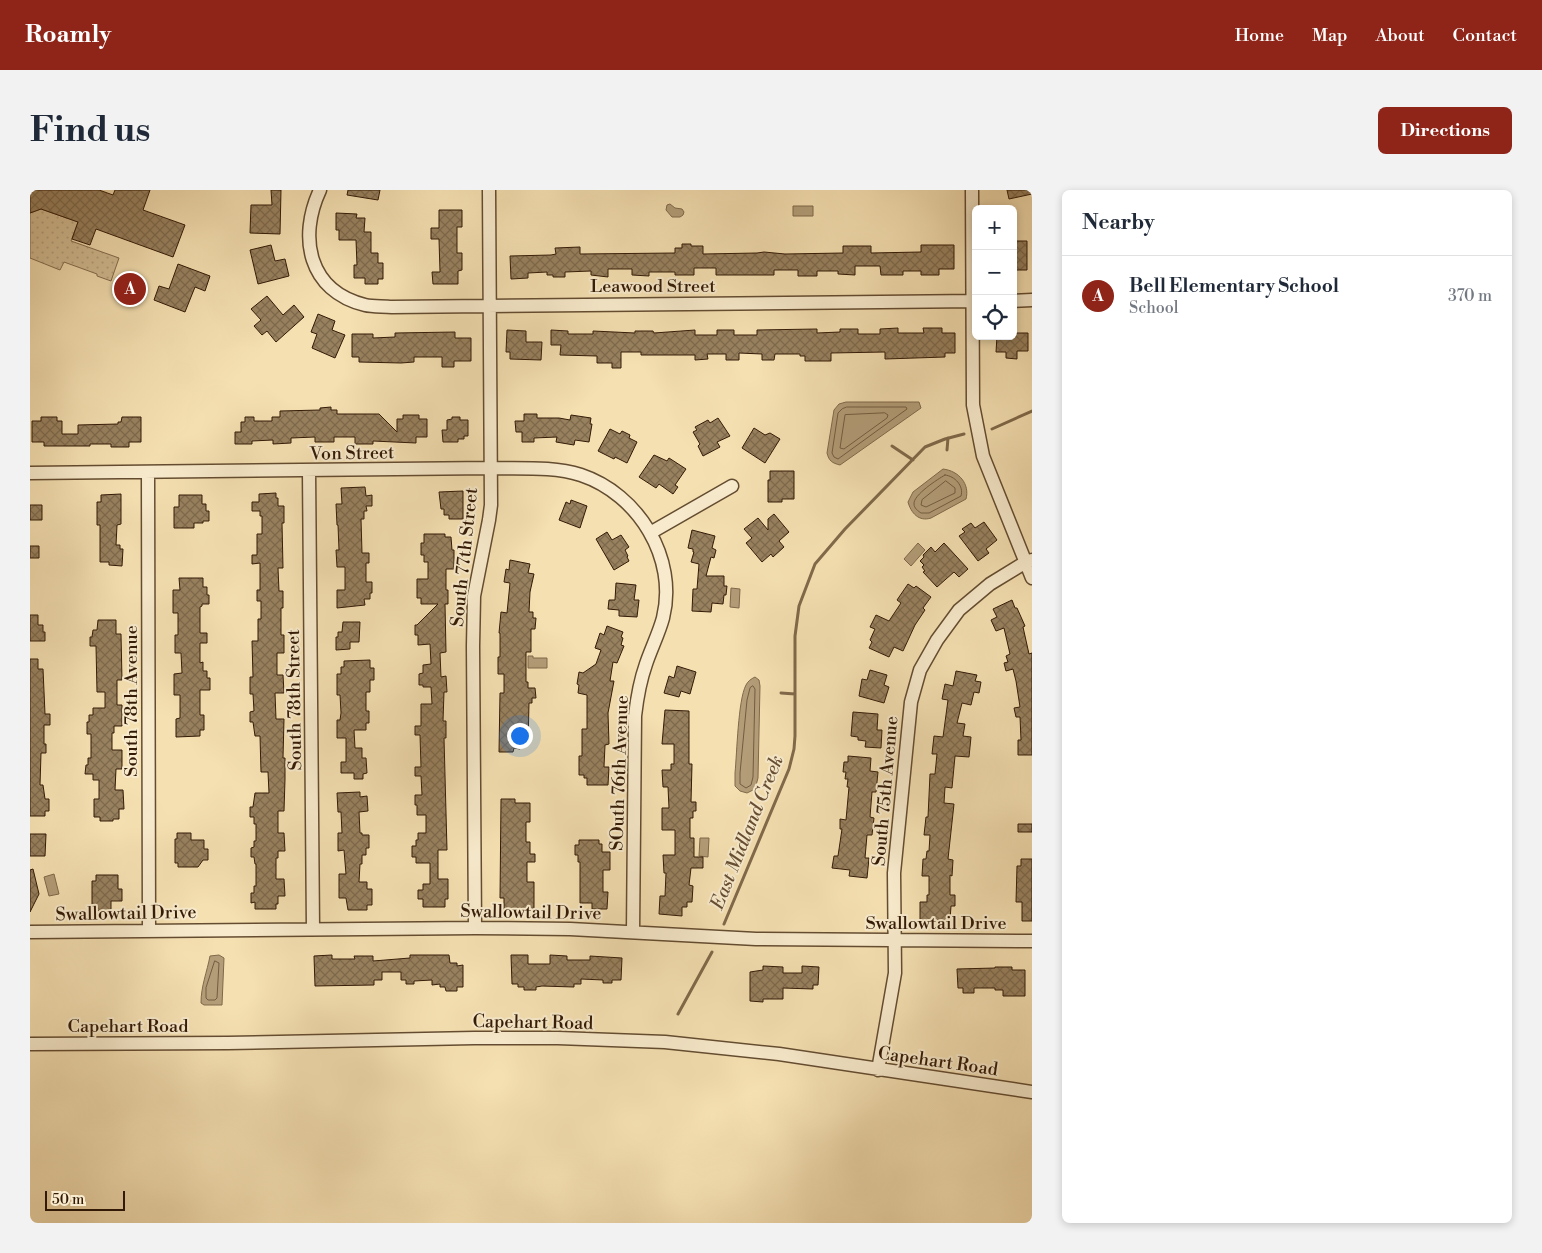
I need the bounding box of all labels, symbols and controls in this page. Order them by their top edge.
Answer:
text: Roamly [25,20,111,50]
text: Home [1235,24,1284,47]
text: Map [1312,24,1348,47]
text: About [1376,24,1425,47]
text: Contact [1453,24,1517,47]
button: Directions [1378,107,1512,154]
text: Find us [30,109,150,152]
map controls [972,205,1017,340]
button: + [972,205,1017,250]
text: Nearby [1082,210,1155,236]
button: − [972,250,1017,295]
pin: A [114,270,146,308]
text: Bell Elementary School [1129,274,1339,298]
street label: Leawood Street [590,275,716,298]
text: A [1092,286,1104,306]
text: 370 m [1448,286,1492,306]
button: locate [972,295,1017,340]
text: School [1129,298,1178,318]
street label: Von Street [308,441,395,466]
street label: South 77th Street [446,486,483,628]
street label: South 78th Avenue [120,625,143,777]
street label: South 78th Street [282,628,307,771]
street label: SOuth 76th Avenue [605,695,634,851]
street label: South 75th Avenue [867,715,904,867]
your location [507,723,533,749]
water label: East Midland Creek [705,752,789,914]
street label: Swallowtail Drive [460,900,602,925]
street label: Swallowtail Drive [55,901,197,926]
street label: Swallowtail Drive [865,912,1007,935]
street label: Capehart Road [472,1010,594,1035]
street label: Capehart Road [68,1015,189,1038]
street label: Capehart Road [876,1042,1000,1081]
scale bar [45,1188,125,1211]
text: 50 m [52,1191,84,1209]

